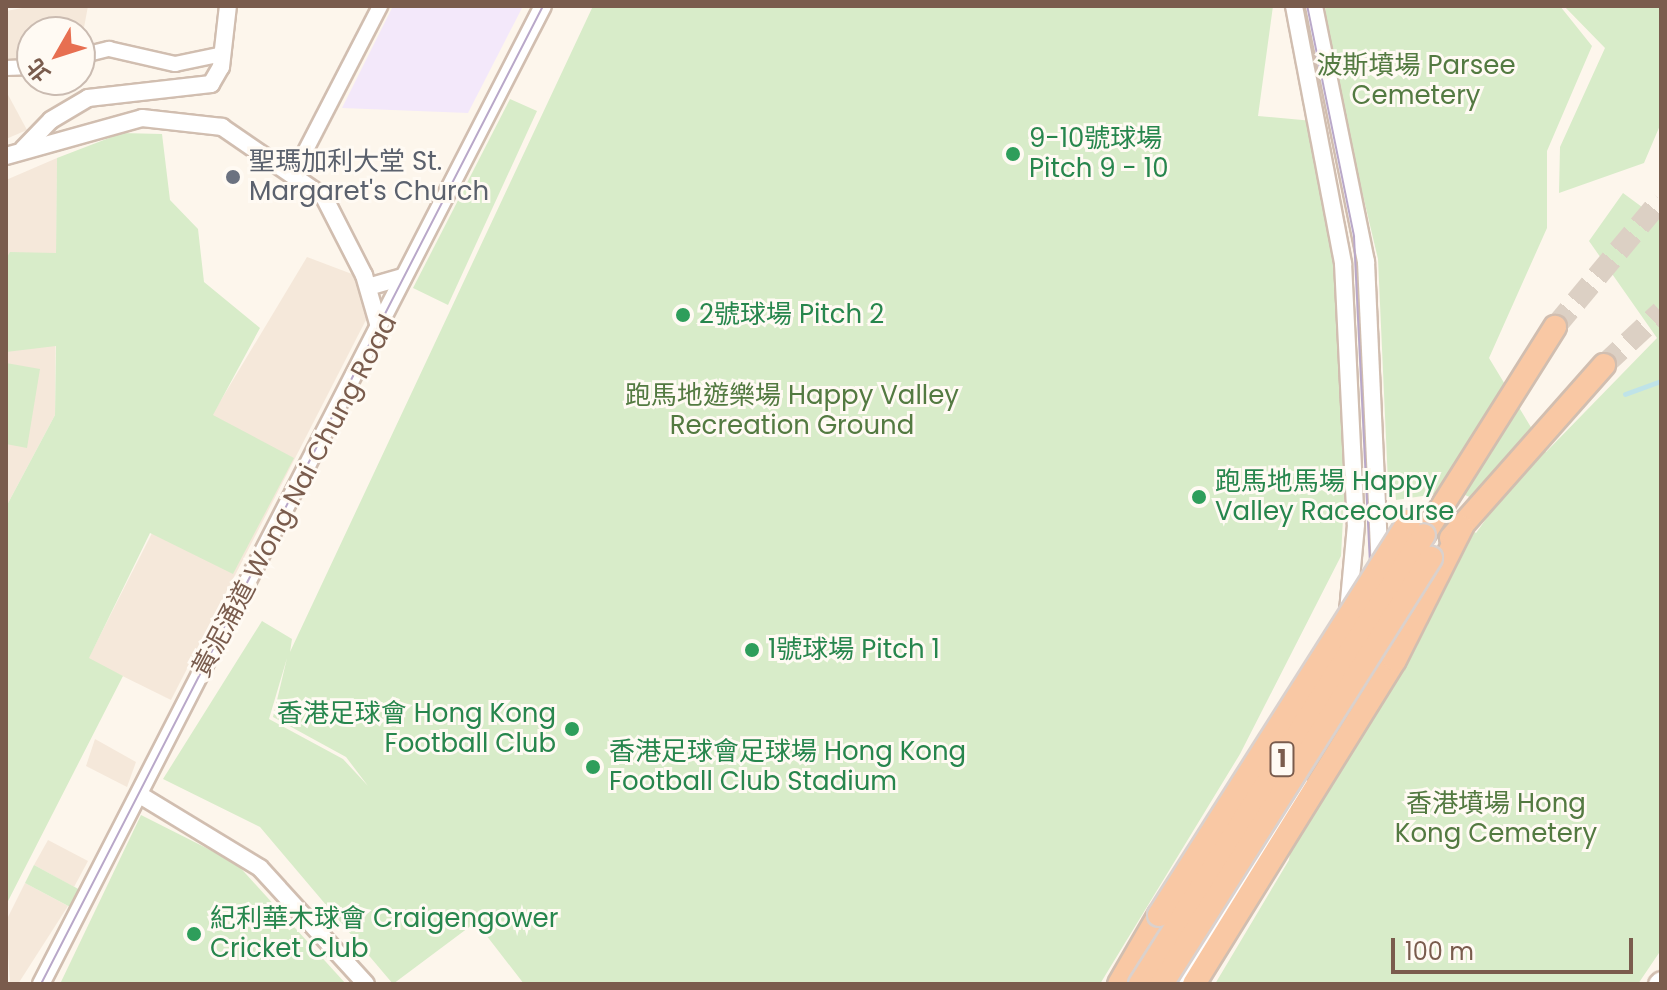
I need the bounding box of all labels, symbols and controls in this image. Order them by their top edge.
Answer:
north arrow [16,16,96,96]
park label: 波斯墳場 Parsee Cemetery [1316,50,1516,112]
text: 北 [20,52,57,88]
place label: 9-10號球場 Pitch 9 - 10 [1029,123,1169,184]
marker: 9-10號球場 Pitch 9 - 10 [1004,145,1022,163]
place label: 聖瑪加利大堂 St. Margaret's Church [249,146,489,208]
marker: 聖瑪加利大堂 St. Margaret's Church [224,168,242,186]
place label: 2號球場 Pitch 2 [699,299,884,331]
marker: 2號球場 Pitch 2 [674,306,692,324]
street label: 黃泥涌道 Wong Nai Chung Road [186,310,404,682]
park label: 跑馬地遊樂場 Happy Valley Recreation Ground [625,380,959,442]
place label: 跑馬地馬場 Happy Valley Racecourse [1215,466,1454,528]
marker: 跑馬地馬場 Happy Valley Racecourse [1190,488,1208,506]
place label: 1號球場 Pitch 1 [768,634,940,666]
marker: 1號球場 Pitch 1 [743,641,761,659]
place label: 香港足球會 Hong Kong Football Club [277,698,556,760]
marker: 香港足球會 Hong Kong Football Club [563,720,581,738]
place label: 香港足球會足球場 Hong Kong Football Club Stadium [609,736,966,798]
road number: 1 [1268,739,1296,779]
marker: 香港足球會足球場 Hong Kong Football Club Stadium [584,758,602,776]
park label: 香港墳場 Hong Kong Cemetery [1395,788,1597,850]
place label: 紀利華木球會 Craigengower Cricket Club [210,903,558,964]
scale bar [1395,922,1637,972]
marker: 紀利華木球會 Craigengower Cricket Club [185,925,203,943]
text: 100 m [1405,935,1474,968]

